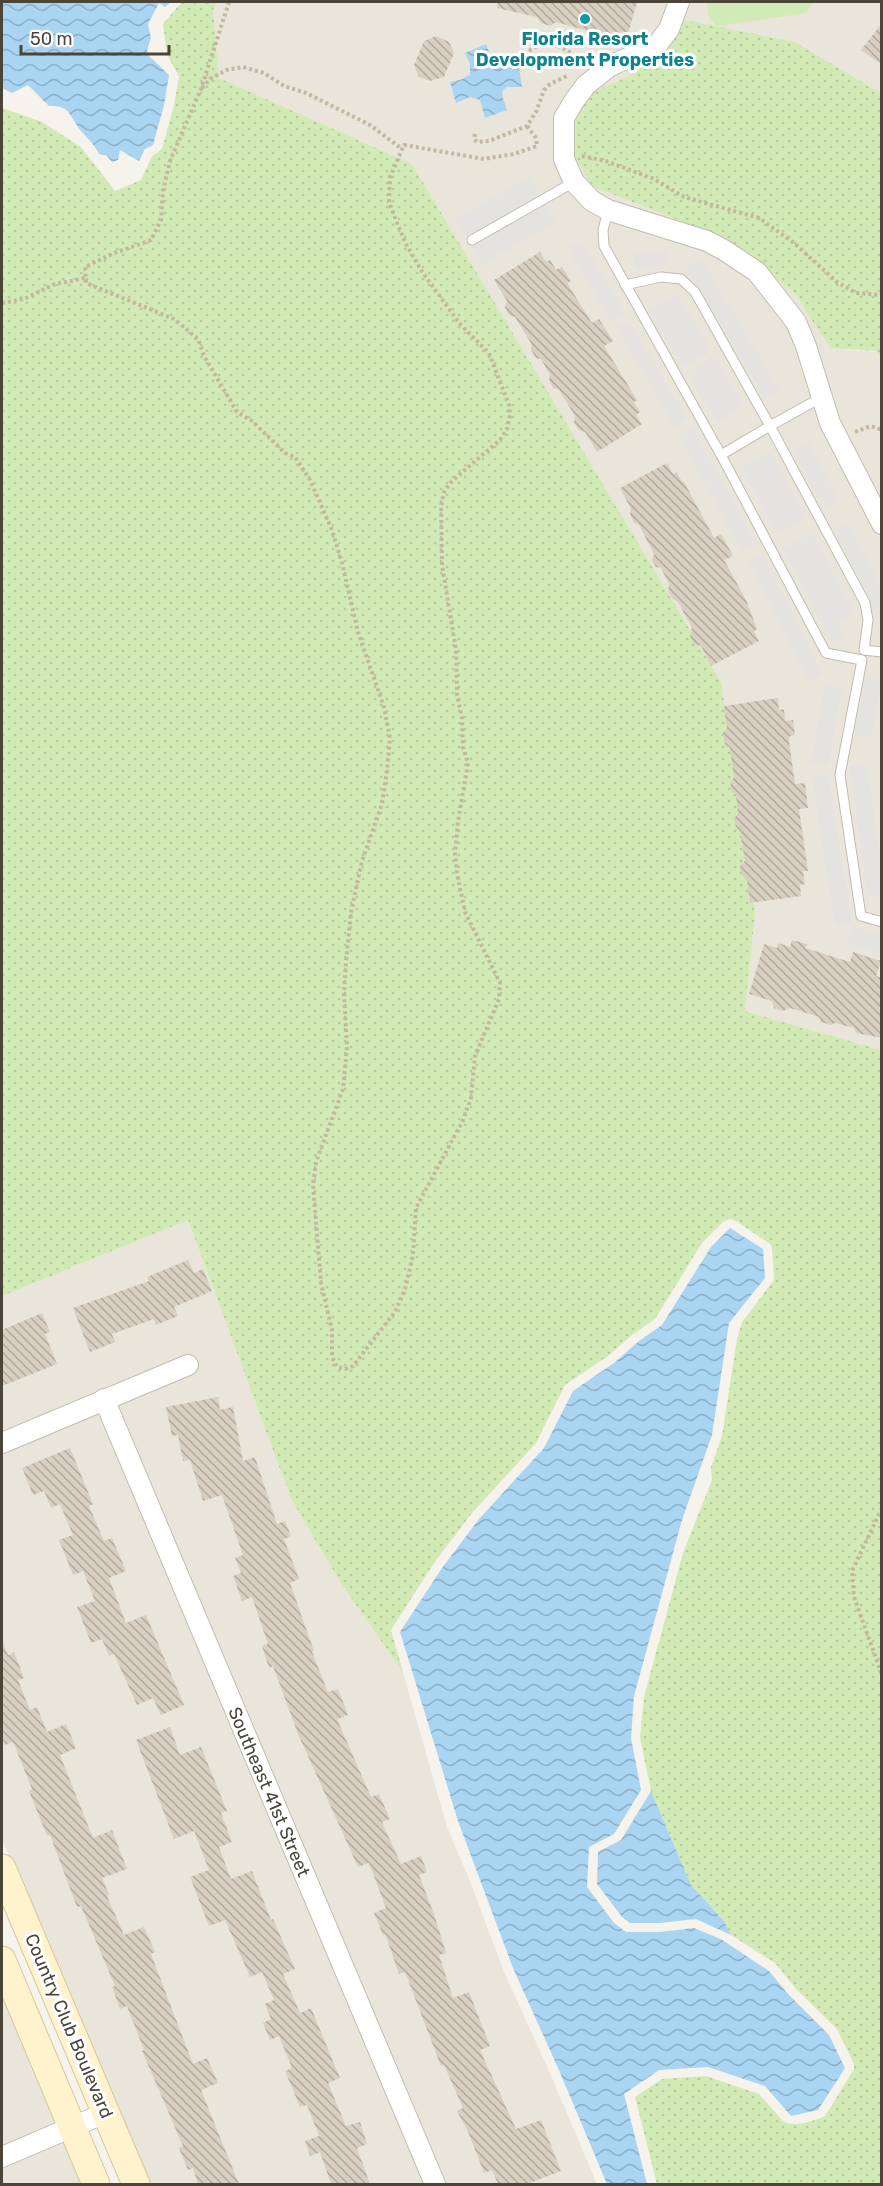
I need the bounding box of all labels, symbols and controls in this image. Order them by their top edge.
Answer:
marker: Florida Resort Development Properties [578,12,592,26]
scale bar [21,18,170,56]
text: 50 m [30,28,73,50]
place label: Florida Resort Development Properties [476,28,694,71]
street label: Southeast 41st Street [223,1704,315,1880]
street label: Country Club Boulevard [20,1930,118,2122]

